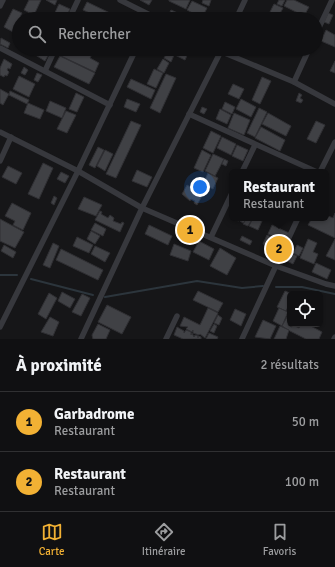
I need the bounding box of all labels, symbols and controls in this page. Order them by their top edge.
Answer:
search box [12,12,323,56]
icon: search [26,23,48,45]
text: Rechercher [58,25,131,43]
popup [229,169,329,221]
your location [190,177,210,197]
text: Restaurant [243,178,315,196]
text: Restaurant [243,196,304,212]
pin: 1 [177,215,203,245]
pin: 2 [266,234,292,264]
map controls [287,291,323,327]
button: locate [287,291,323,327]
text: À proximité [16,355,102,376]
text: 2 résultats [260,357,319,373]
text: Garbadrome [54,405,134,423]
text: 1 [25,414,33,430]
text: 50 m [292,414,319,430]
text: Restaurant [54,423,115,439]
text: Restaurant [54,465,126,483]
text: 2 [25,474,33,490]
text: 100 m [285,474,319,490]
text: Restaurant [54,483,115,499]
tab: Carte [39,521,64,558]
tab: Itinéraire [142,521,185,558]
tab: Favoris [263,521,296,558]

